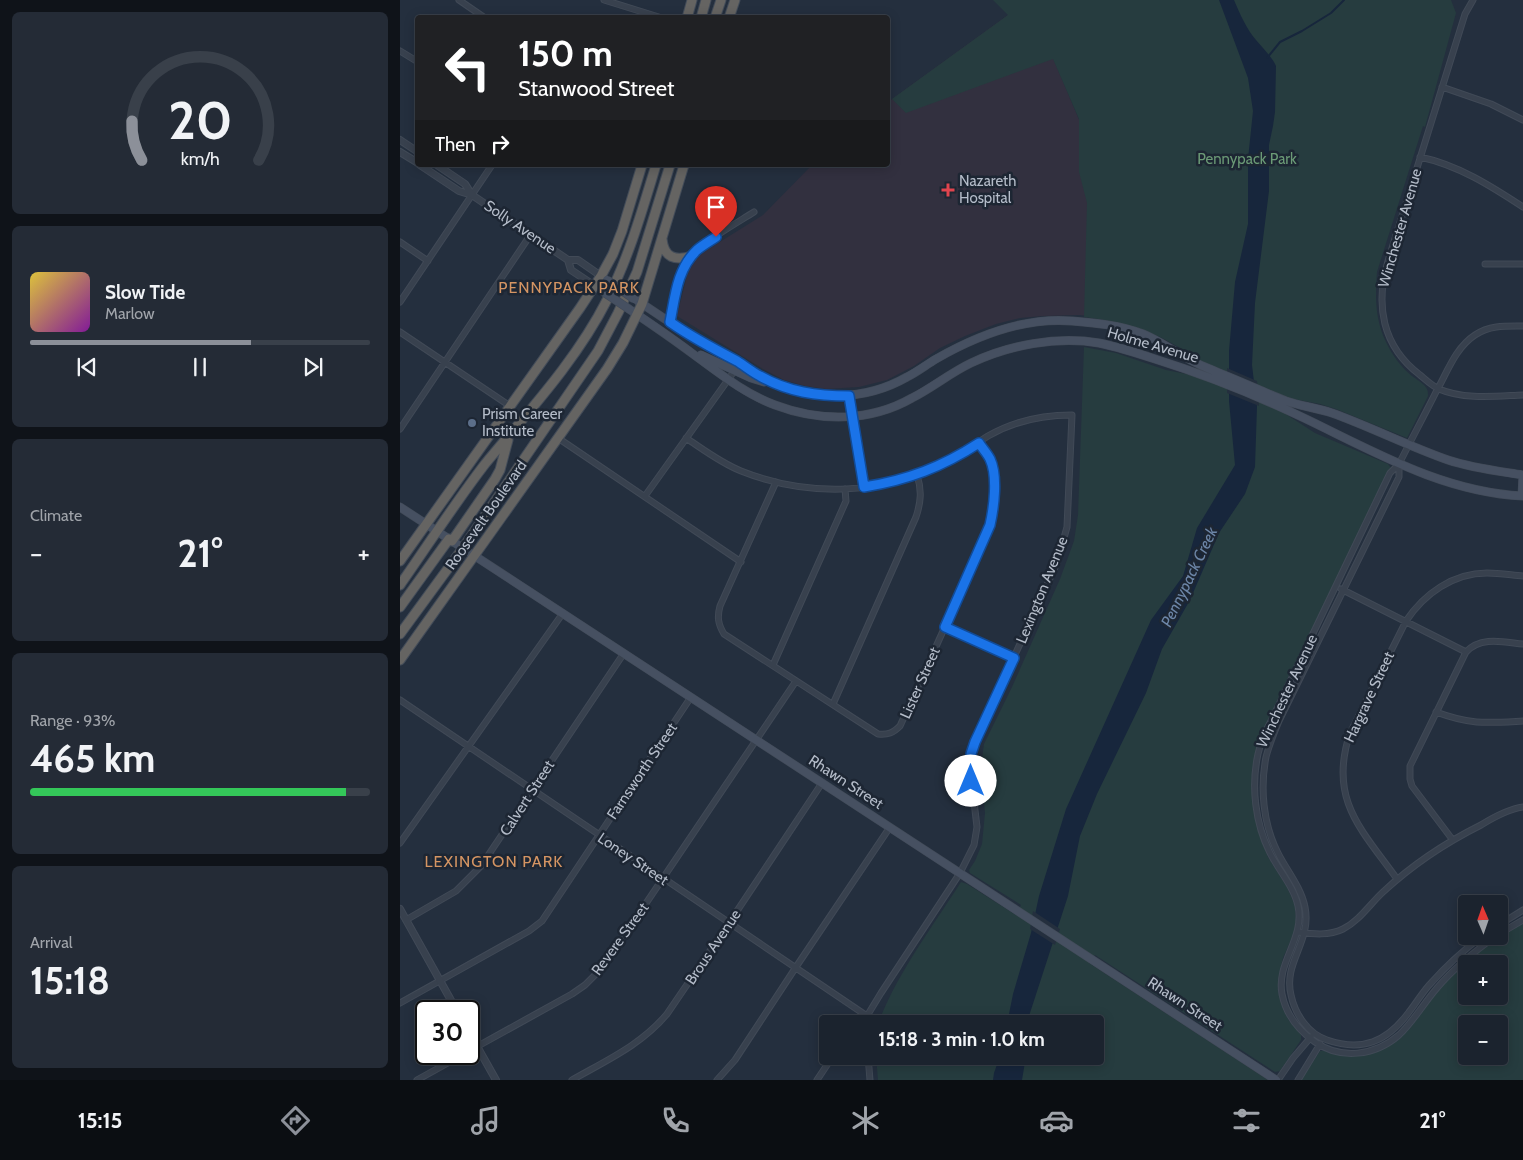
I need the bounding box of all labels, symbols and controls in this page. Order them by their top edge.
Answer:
text: 150 m [518,32,613,75]
icon: left [435,35,500,100]
text: Stanwood Street [518,75,674,102]
text: 20 [168,89,232,152]
icon: right [486,130,514,158]
text: Then [435,133,476,156]
text: km/h [180,148,220,169]
park label: Pennypack Park [1197,150,1297,168]
street label: Winchester Avenue [1374,166,1426,290]
place label: Nazareth Hospital [959,172,1016,207]
marker: Nazareth Hospital [941,183,955,197]
pin [695,186,737,237]
icon: arrive [702,193,730,221]
street label: Solly Avenue [481,196,559,258]
district label: PENNYPACK PARK [498,278,640,297]
text: Slow Tide [105,281,185,304]
text: Marlow [105,304,155,323]
street label: Holme Avenue [1105,323,1201,367]
icon: previous [73,353,101,381]
icon: pause [186,353,214,381]
icon: next [299,353,327,381]
place label: Prism Career Institute [482,405,562,440]
marker: Prism Career Institute [466,417,478,429]
street label: Roosevelt Boulevard [442,457,530,573]
text: Climate [30,506,82,525]
water label: Pennypack Creek [1157,523,1222,630]
text: 21° [177,530,223,577]
street label: Lexington Avenue [1012,534,1072,646]
text: − [30,536,42,570]
text: + [358,536,370,570]
street label: Winchester Avenue [1253,631,1321,750]
street label: Lister Street [896,645,944,721]
street label: Hargrave Street [1340,649,1398,745]
text: Range · 93% [30,711,116,730]
street label: Farnsworth Street [603,719,681,823]
text: 465 km [30,735,155,782]
street label: Rhawn Street [805,751,887,813]
position arrow [944,754,996,806]
street label: Calvert Street [496,757,558,839]
street label: Loney Street [594,829,672,889]
district label: LEXINGTON PARK [425,852,563,871]
north arrow [1458,895,1508,945]
map controls [1458,895,1508,1065]
street label: Revere Street [588,899,652,979]
street label: Brous Avenue [681,906,745,988]
text: Arrival [30,933,73,952]
button: + [1458,955,1508,1005]
text: 15:18 [30,957,110,1004]
street label: Rhawn Street [1144,973,1226,1035]
speed limit sign: 30 [415,1000,480,1065]
button: − [1458,1015,1508,1065]
text: 15:18 · 3 min · 1.0 km [878,1028,1045,1051]
icon: directions [278,1103,313,1138]
icon: music [468,1103,503,1138]
icon: phone [658,1103,693,1138]
icon: climate [848,1103,883,1138]
icon: car [1039,1103,1074,1138]
icon: filters [1229,1103,1264,1138]
text: 15:15 [78,1107,122,1134]
text: 21° [1419,1107,1445,1134]

